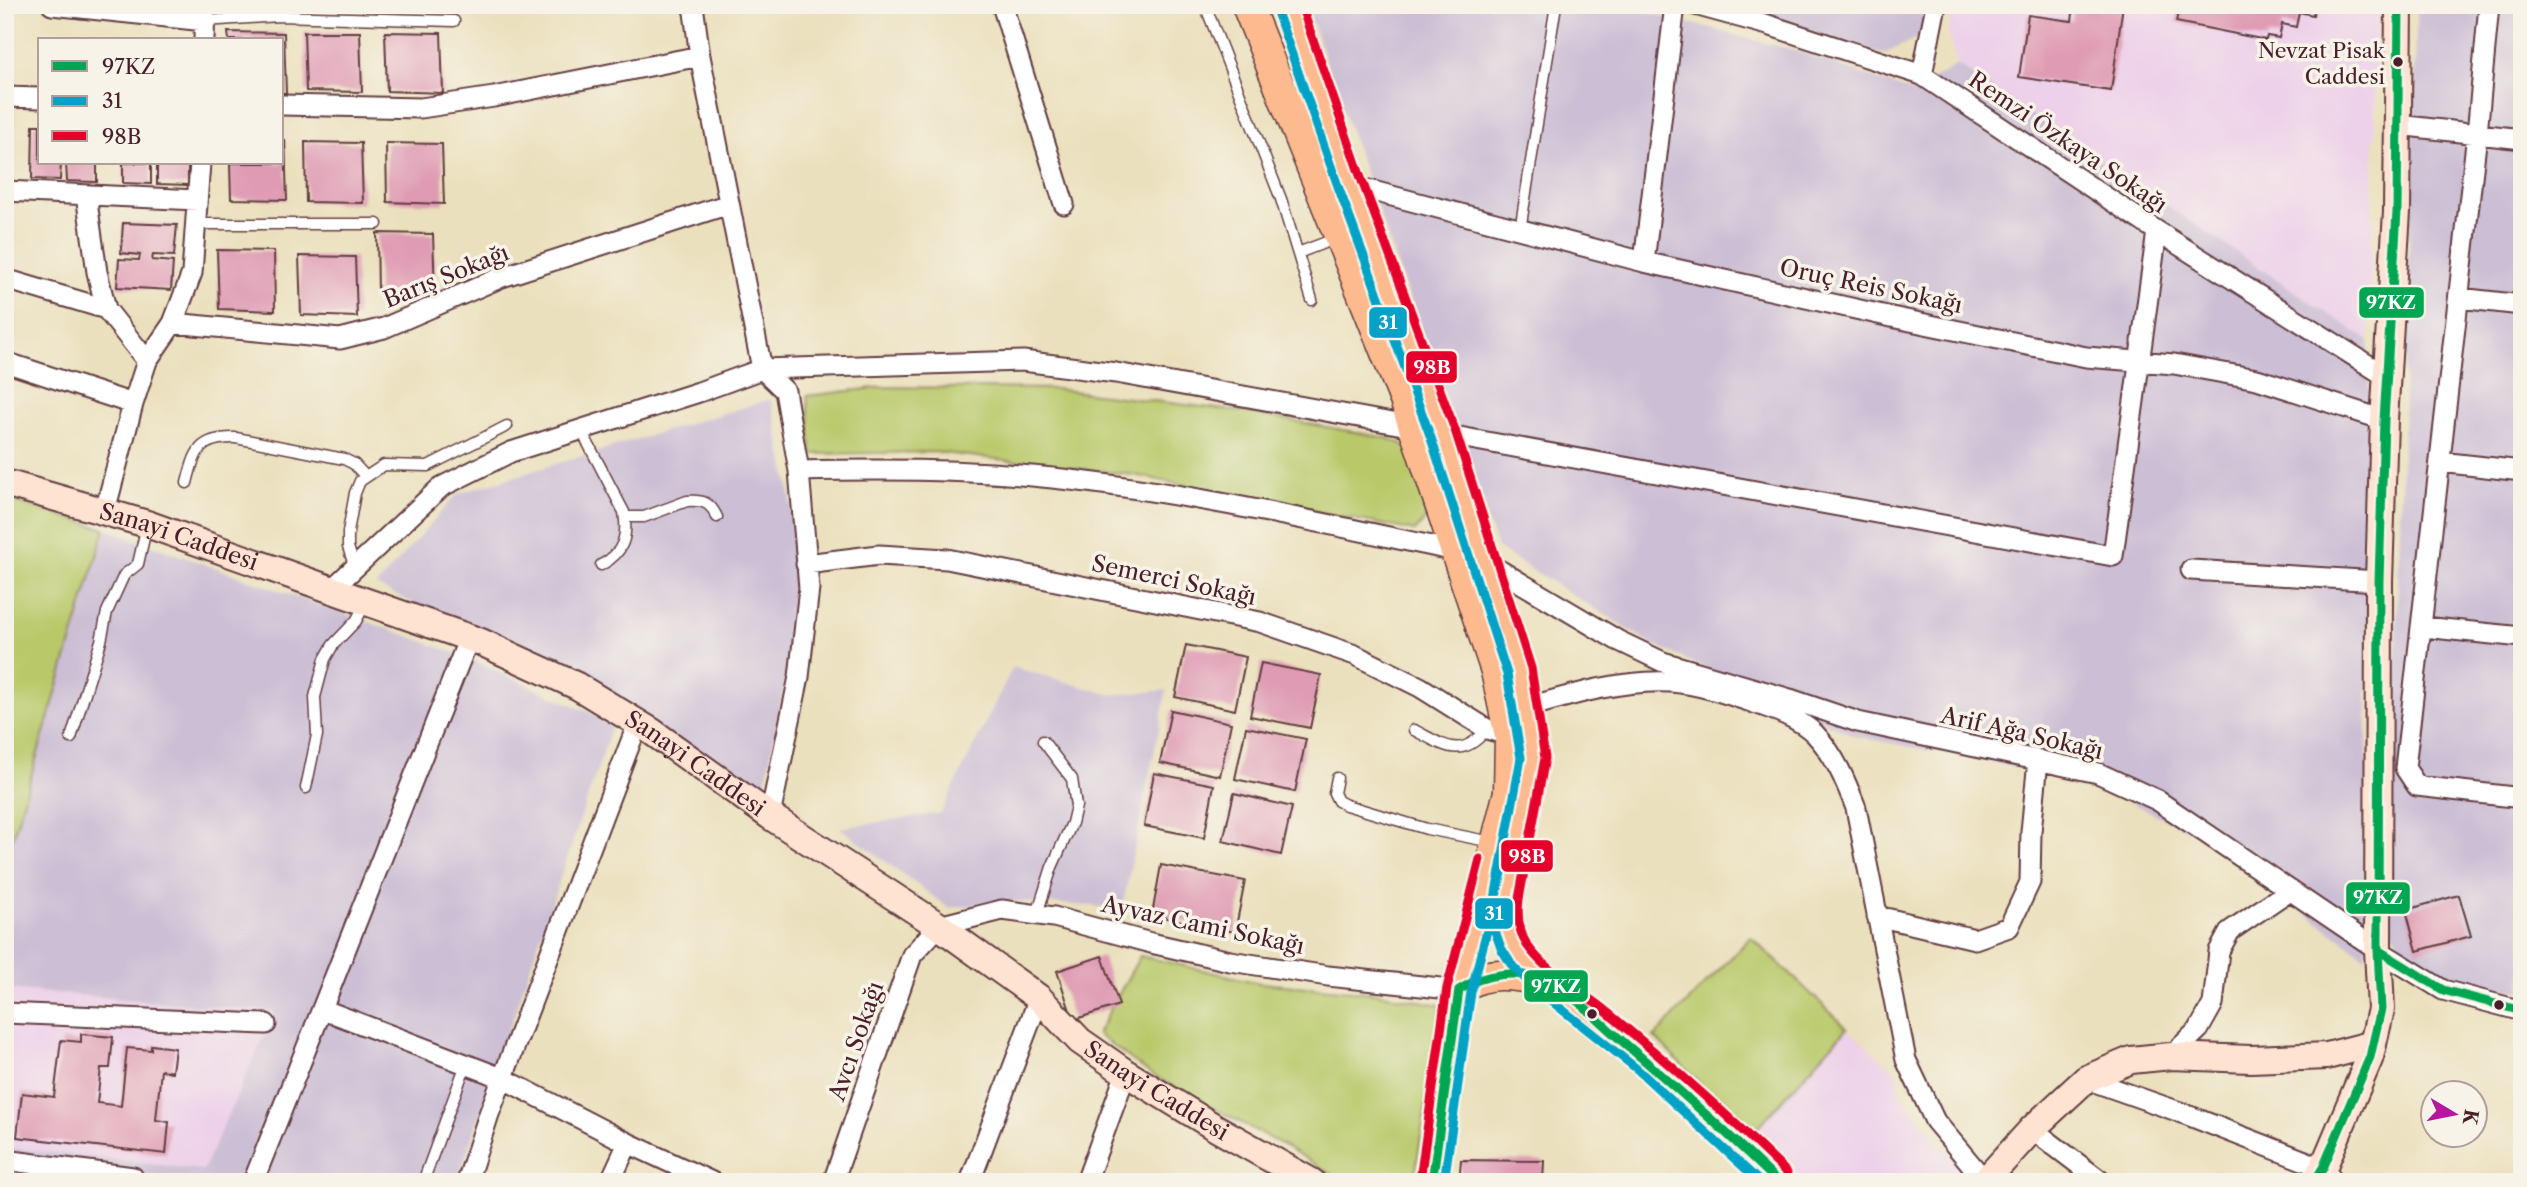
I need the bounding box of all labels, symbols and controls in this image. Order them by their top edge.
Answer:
legend [38,38,284,164]
place label: Nevzat Pisak Caddesi [2258,38,2386,89]
text: 97KZ [102,54,155,79]
marker: Nevzat Pisak Caddesi [2391,55,2405,69]
street label: Remzi Özkaya Sokağı [1963,65,2173,219]
text: 31 [102,88,123,113]
text: 98B [102,124,141,149]
street label: Barış Sokağı [379,238,513,314]
street label: Oruç Reis Sokağı [1777,253,1965,319]
line badge: 97KZ [2358,286,2425,319]
text: 97KZ [2366,291,2416,314]
line badge: 31 [1368,306,1408,339]
text: 31 [1378,311,1398,334]
line badge: 98B [1405,350,1458,384]
text: 98B [1413,356,1451,379]
street label: Sanayi Caddesi [96,497,262,576]
street label: Semerci Sokağı [1089,549,1259,611]
street label: Arif Ağa Sokağı [1937,700,2106,765]
street label: Sanayi Caddesi [620,704,771,822]
line badge: 98B [1500,839,1554,873]
text: 98B [1508,845,1546,868]
line badge: 97KZ [2345,881,2411,915]
text: 97KZ [2353,886,2403,909]
street label: Ayvaz Cami Sokağı [1098,890,1307,960]
line badge: 31 [1474,897,1514,930]
text: 31 [1484,902,1504,925]
line badge: 97KZ [1523,969,1589,1003]
text: 97KZ [1531,975,1581,998]
street label: Avcı Sokağı [822,978,889,1105]
unlabelled marker [2492,998,2506,1012]
unlabelled marker [1585,1007,1599,1021]
street label: Sanayi Caddesi [1079,1034,1234,1146]
north arrow [2418,1078,2488,1148]
text: K [2457,1107,2483,1127]

